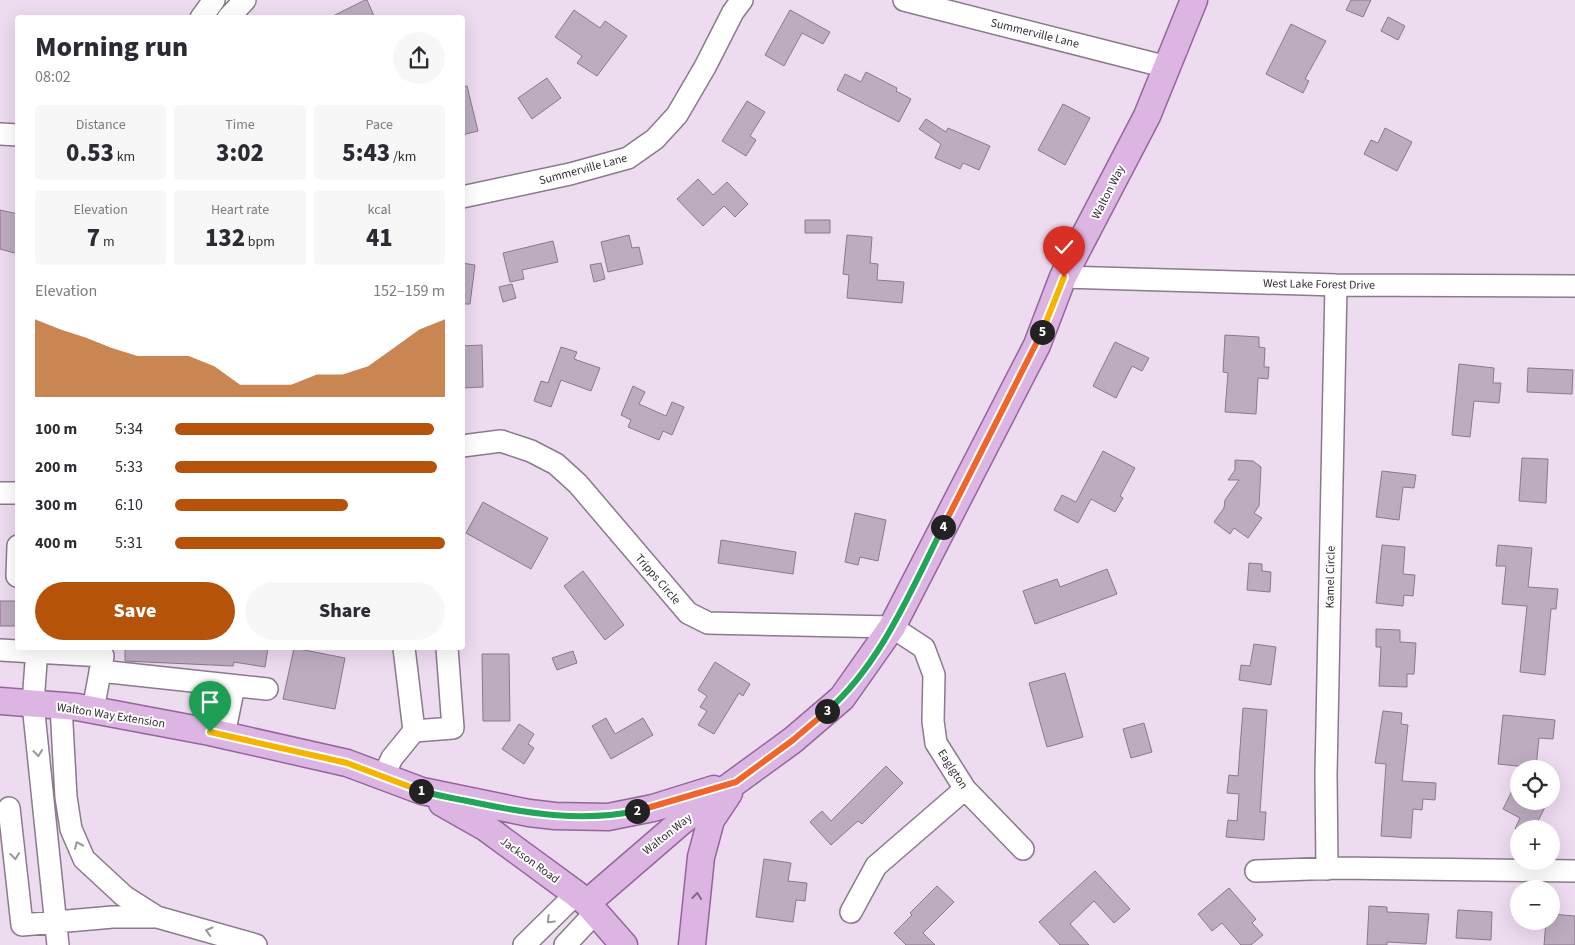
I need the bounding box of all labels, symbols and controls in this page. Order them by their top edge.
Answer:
street label: Summerville Lane [989,14,1081,53]
text: Morning run [35,27,188,67]
button: share [393,32,445,84]
text: 08:02 [35,66,71,88]
text: Distance [76,115,126,135]
text: Time [225,115,255,135]
text: Pace [366,115,393,135]
text: 0.53 [66,135,114,171]
text: 3:02 [216,135,264,171]
text: 5:43 [342,135,390,171]
text: km [114,147,135,167]
text: /km [390,147,416,167]
street label: Summerville Lane [537,150,629,189]
street label: Walton Way [1088,162,1129,222]
text: Elevation [73,200,128,220]
text: Heart rate [211,200,269,220]
text: kcal [368,200,391,220]
text: 7 [87,220,100,256]
text: 132 [205,220,245,256]
text: 41 [366,220,393,256]
pin [1043,226,1085,277]
text: m [100,232,115,252]
text: bpm [245,232,275,252]
icon: check [1050,233,1078,261]
street label: West Lake Forest Drive [1263,275,1375,294]
text: Elevation [35,280,97,302]
text: 152–159 m [373,280,445,302]
pin: 5 [1030,320,1054,344]
text: 5 [1039,322,1046,342]
text: 100 m [35,418,77,440]
text: 5:34 [115,418,143,440]
text: 200 m [35,456,77,478]
text: 5:33 [115,456,143,478]
text: 300 m [35,494,77,516]
text: 6:10 [115,494,143,516]
pin: 4 [930,514,956,540]
text: 4 [940,517,947,537]
text: 400 m [35,532,77,554]
text: 5:31 [115,532,143,554]
street label: Kamel Circle [1321,545,1340,609]
street label: Tripps Circle [631,550,684,608]
button: Save [35,582,235,640]
button: Share [245,582,445,640]
pin [189,681,231,732]
icon: arrive [196,688,224,716]
pin: 3 [814,698,840,724]
street label: Walton Way Extension [56,699,166,732]
text: 3 [824,701,831,721]
street label: Eaglgton [933,746,972,793]
one-way arrow [32,749,43,757]
map controls [1510,760,1560,930]
button: locate [1510,760,1560,810]
pin: 1 [408,778,434,804]
text: 1 [418,781,425,801]
pin: 2 [624,798,650,824]
text: 2 [634,801,641,821]
street label: Walton Way [639,809,696,859]
button: + [1510,820,1560,870]
street label: Jackson Road [497,833,563,888]
one-way arrow [74,841,84,850]
one-way arrow [9,852,20,860]
button: − [1510,880,1560,930]
one-way arrow [691,892,702,900]
one-way arrow [547,914,556,923]
one-way arrow [205,927,213,937]

